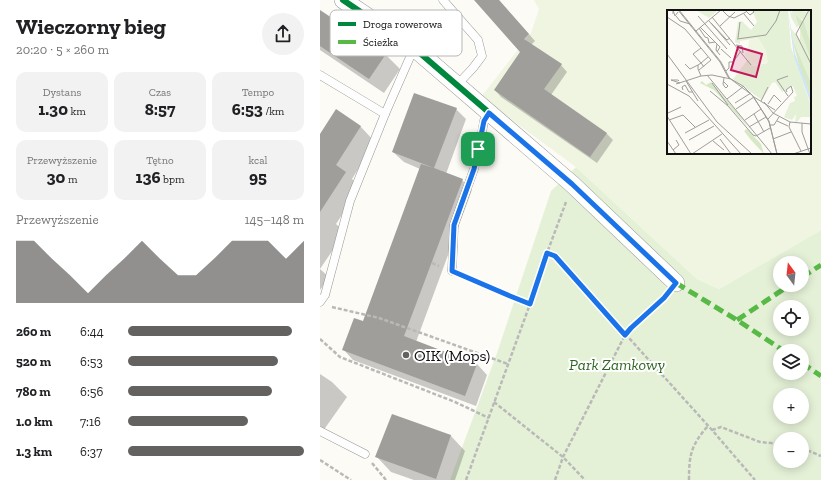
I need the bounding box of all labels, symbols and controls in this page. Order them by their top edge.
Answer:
legend [330,10,462,56]
inset map [667,10,811,154]
text: Wieczorny bieg [16,13,166,40]
button: share [262,13,304,55]
text: Droga rowerowa [363,18,443,31]
text: Ścieżka [363,36,399,49]
text: 20:20 · 5 × 260 m [16,42,109,57]
text: Dystans [43,86,81,99]
text: Czas [149,86,171,99]
text: Tempo [242,86,274,99]
text: 1.30 [38,99,68,119]
text: 8:57 [145,99,175,119]
text: 6:53 [232,99,263,119]
text: km [68,105,86,118]
text: /km [263,105,284,118]
pin [461,132,495,166]
icon: arrive [467,138,489,160]
text: Przewyższenie [27,154,97,167]
text: Tętno [146,154,174,167]
text: kcal [249,154,267,167]
text: 30 [47,167,65,187]
text: 136 [136,167,161,187]
text: 95 [249,167,267,187]
text: m [65,173,77,186]
text: bpm [161,173,184,186]
text: Przewyższenie [16,212,99,227]
text: 145–148 m [244,212,304,227]
north arrow [773,256,809,292]
map controls [773,256,809,468]
button: locate [773,300,809,336]
text: 260 m [16,324,51,339]
text: 6:44 [80,324,104,339]
button: layers [773,344,809,380]
place label: OIK (Mops) [414,346,490,365]
marker: OIK (Mops) [401,350,411,360]
text: 520 m [16,354,51,369]
text: 6:53 [80,354,103,369]
park label: Park Zamkowy [569,355,665,374]
text: 780 m [16,384,51,399]
text: 6:56 [80,384,103,399]
button: + [773,388,809,424]
text: 1.0 km [16,414,53,429]
text: 7:16 [80,414,101,429]
button: − [773,432,809,468]
text: 1.3 km [16,444,52,459]
text: 6:37 [80,444,102,459]

